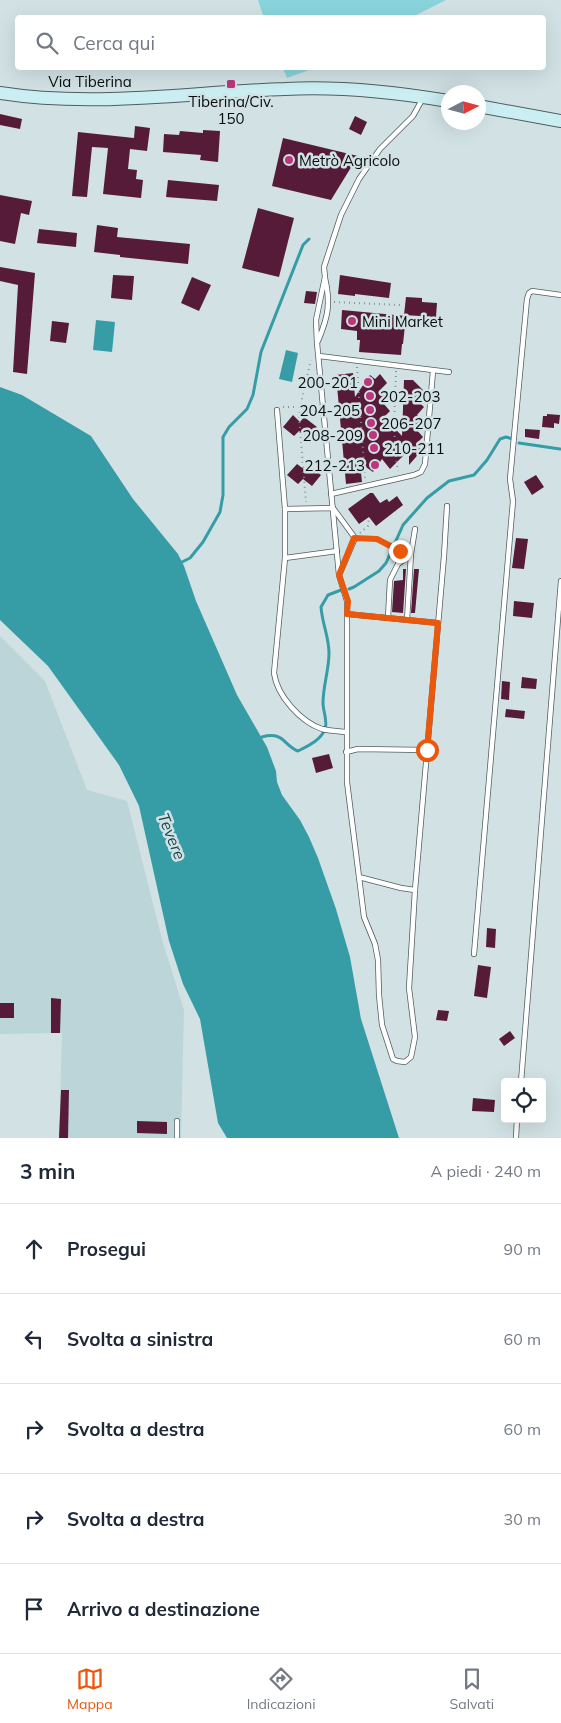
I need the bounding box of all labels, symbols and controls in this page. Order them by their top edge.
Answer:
search box [15,15,546,70]
icon: search [33,29,61,57]
text: Cerca qui [73,31,155,55]
street label: Via Tiberina [48,72,132,91]
marker: Tiberina/Civ. 150 [225,78,237,90]
north arrow [441,85,486,130]
place label: Tiberina/Civ. 150 [188,92,274,128]
place label: Metrò Agricolo [299,151,400,170]
marker: Metrò Agricolo [283,154,295,166]
place label: Mini Market [362,312,443,331]
marker: Mini Market [346,315,358,327]
place label: 200-201 [298,373,358,392]
marker: 200-201 [362,376,374,388]
place label: 202-203 [380,387,440,406]
marker: 202-203 [364,390,376,402]
place label: 204-205 [300,401,360,420]
marker: 204-205 [364,404,376,416]
place label: 206-207 [381,414,441,433]
marker: 206-207 [365,417,377,429]
place label: 208-209 [303,426,363,445]
marker: 208-209 [367,429,379,441]
place label: 210-211 [384,439,444,458]
marker: 210-211 [368,442,380,454]
place label: 212-213 [305,456,365,475]
marker: 212-213 [369,459,381,471]
route end [389,540,412,563]
route start [416,739,439,762]
water label: Tevere [154,810,190,863]
map controls [501,1078,546,1123]
button: locate [501,1078,546,1123]
text: 3 min [20,1158,75,1184]
text: A piedi · 240 m [430,1161,541,1181]
icon: ahead [20,1235,48,1263]
text: Prosegui [67,1237,146,1261]
text: 90 m [504,1239,541,1259]
icon: left [20,1325,48,1353]
text: Svolta a sinistra [67,1327,213,1351]
text: 60 m [504,1329,541,1349]
icon: right [20,1415,48,1443]
text: Svolta a destra [67,1417,205,1441]
text: 60 m [504,1419,541,1439]
icon: right [20,1505,48,1533]
text: Svolta a destra [67,1507,205,1531]
text: 30 m [504,1509,541,1529]
icon: arrive [20,1595,48,1623]
text: Arrivo a destinazione [67,1597,260,1621]
tab: Mappa [67,1665,113,1713]
tab: Indicazioni [247,1665,316,1713]
tab: Salvati [450,1665,494,1713]

